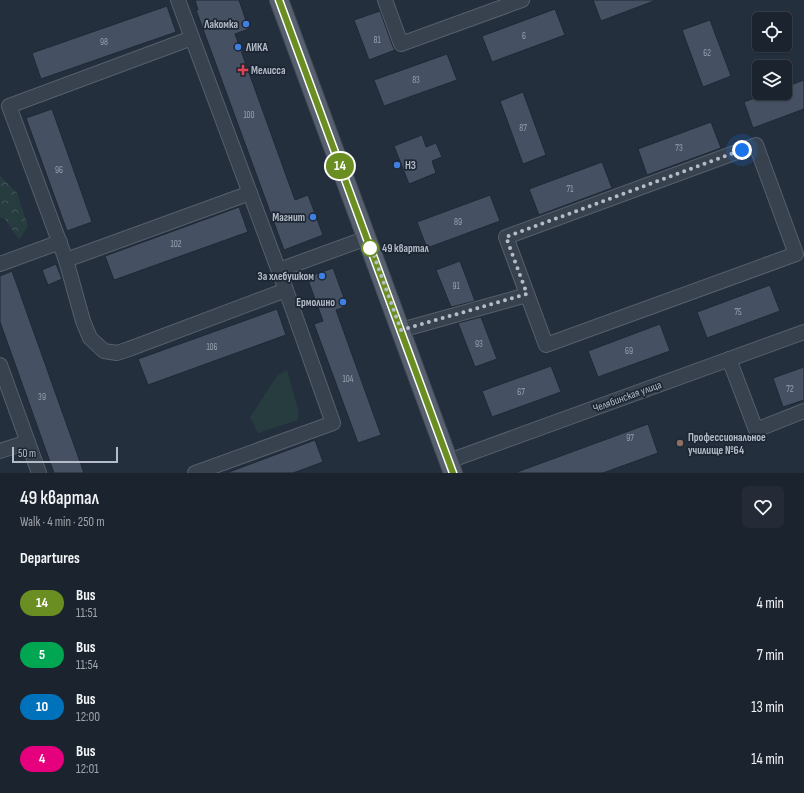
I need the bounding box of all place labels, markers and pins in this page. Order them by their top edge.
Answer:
place label: Лакомка [203,18,238,31]
marker: Лакомка [241,19,251,29]
place label: ЛИКА [245,41,269,54]
marker: ЛИКА [233,42,243,52]
place label: Мелисса [251,64,286,77]
marker: Мелисса [238,65,248,75]
place label: НЗ [405,159,416,172]
marker: НЗ [392,160,402,170]
place label: Магнит [272,211,305,224]
marker: Магнит [308,212,318,222]
marker: 49 квартал [361,239,379,257]
place label: 49 квартал [382,242,430,255]
place label: За хлебушком [258,270,314,283]
marker: За хлебушком [317,271,327,281]
place label: Ермолино [296,296,335,309]
marker: Ермолино [338,297,348,307]
place label: Профессиональное училище №64 [688,431,766,457]
marker: Профессиональное училище №64 [675,438,685,448]

